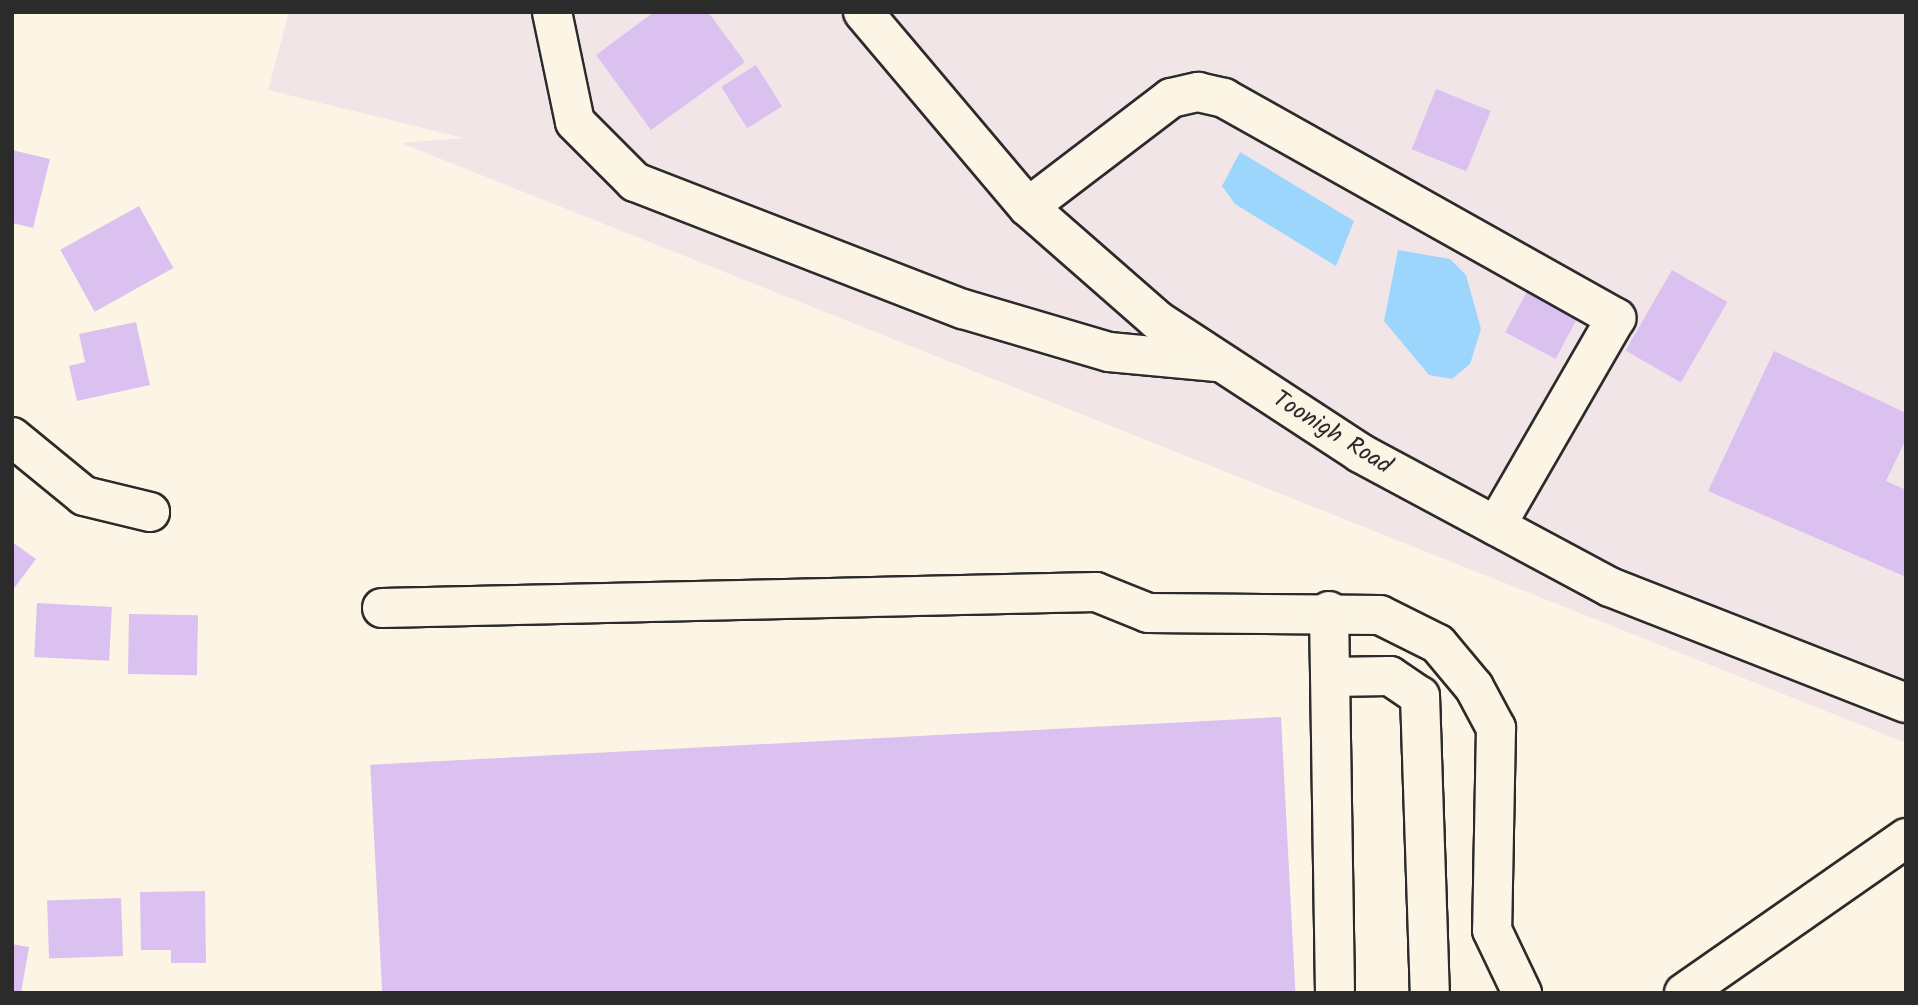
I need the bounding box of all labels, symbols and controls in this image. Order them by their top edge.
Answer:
street label: Toonigh Road [1267,385,1397,481]

